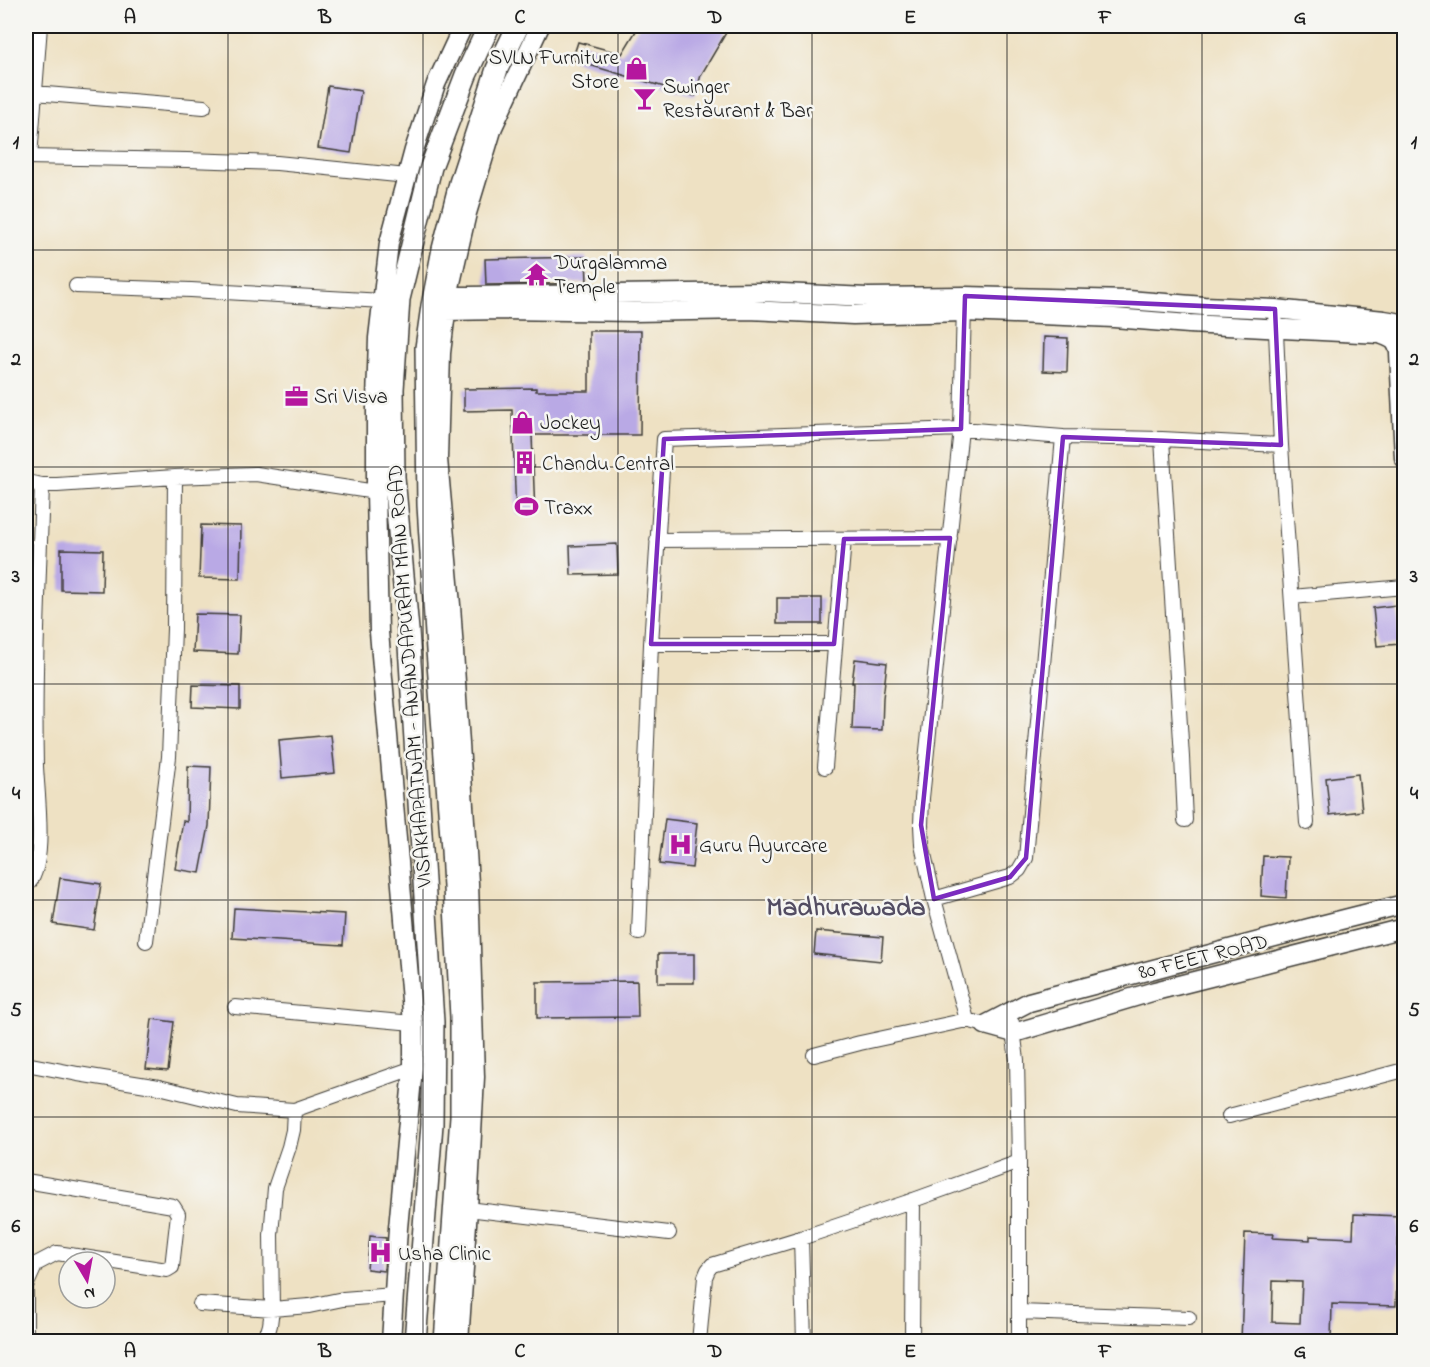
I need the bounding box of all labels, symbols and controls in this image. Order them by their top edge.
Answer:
text: A [124,4,136,33]
text: B [317,4,332,33]
text: C [515,4,526,33]
text: D [707,4,722,33]
text: E [904,4,916,33]
text: F [1098,4,1112,33]
text: G [1294,4,1307,33]
place label: SVLN Furniture Store [489,44,620,98]
shop icon: SVLN Furniture Store [624,56,650,82]
place label: Swinger Restaurant & Bar [663,73,813,127]
bar icon: Swinger Restaurant & Bar [632,85,658,111]
text: 1 [13,129,20,158]
text: 1 [1411,129,1418,158]
place label: Durgalamma Temple [553,249,667,303]
temple icon: Durgalamma Temple [523,261,549,287]
text: 2 [10,346,21,375]
text: 2 [1408,346,1419,375]
office icon: Sri Visva [283,383,309,409]
place label: Sri Visva [314,383,388,413]
shop icon: Jockey [509,409,535,435]
place label: Jockey [540,409,601,441]
building icon: Chandu Central [511,450,537,476]
place label: Chandu Central [542,450,674,480]
street label: VISAKHAPATNAM - ANANDAPURAM MAIN ROAD [381,463,441,889]
sports icon: Traxx [513,494,539,520]
place label: Traxx [544,494,593,524]
text: 3 [11,563,20,592]
text: 3 [1409,563,1418,592]
text: 4 [12,780,21,809]
text: 4 [1410,780,1419,809]
hospital icon: Guru Ayurcare [668,832,694,858]
place label: Guru Ayurcare [699,832,828,864]
district label: Madhurawada [766,889,926,928]
street label: 80 FEET ROAD [1136,927,1271,989]
text: 5 [10,997,22,1026]
text: 5 [1408,997,1420,1026]
text: 6 [12,1213,21,1242]
text: 6 [1410,1213,1419,1242]
hospital icon: Usha Clinic [367,1240,393,1266]
place label: Usha Clinic [398,1240,491,1270]
north arrow [57,1250,117,1310]
text: N [82,1280,97,1306]
text: A [124,1338,136,1367]
text: B [317,1338,332,1367]
text: C [515,1338,526,1367]
text: D [707,1338,722,1367]
text: E [904,1338,916,1367]
text: F [1098,1338,1112,1367]
text: G [1294,1338,1307,1367]

